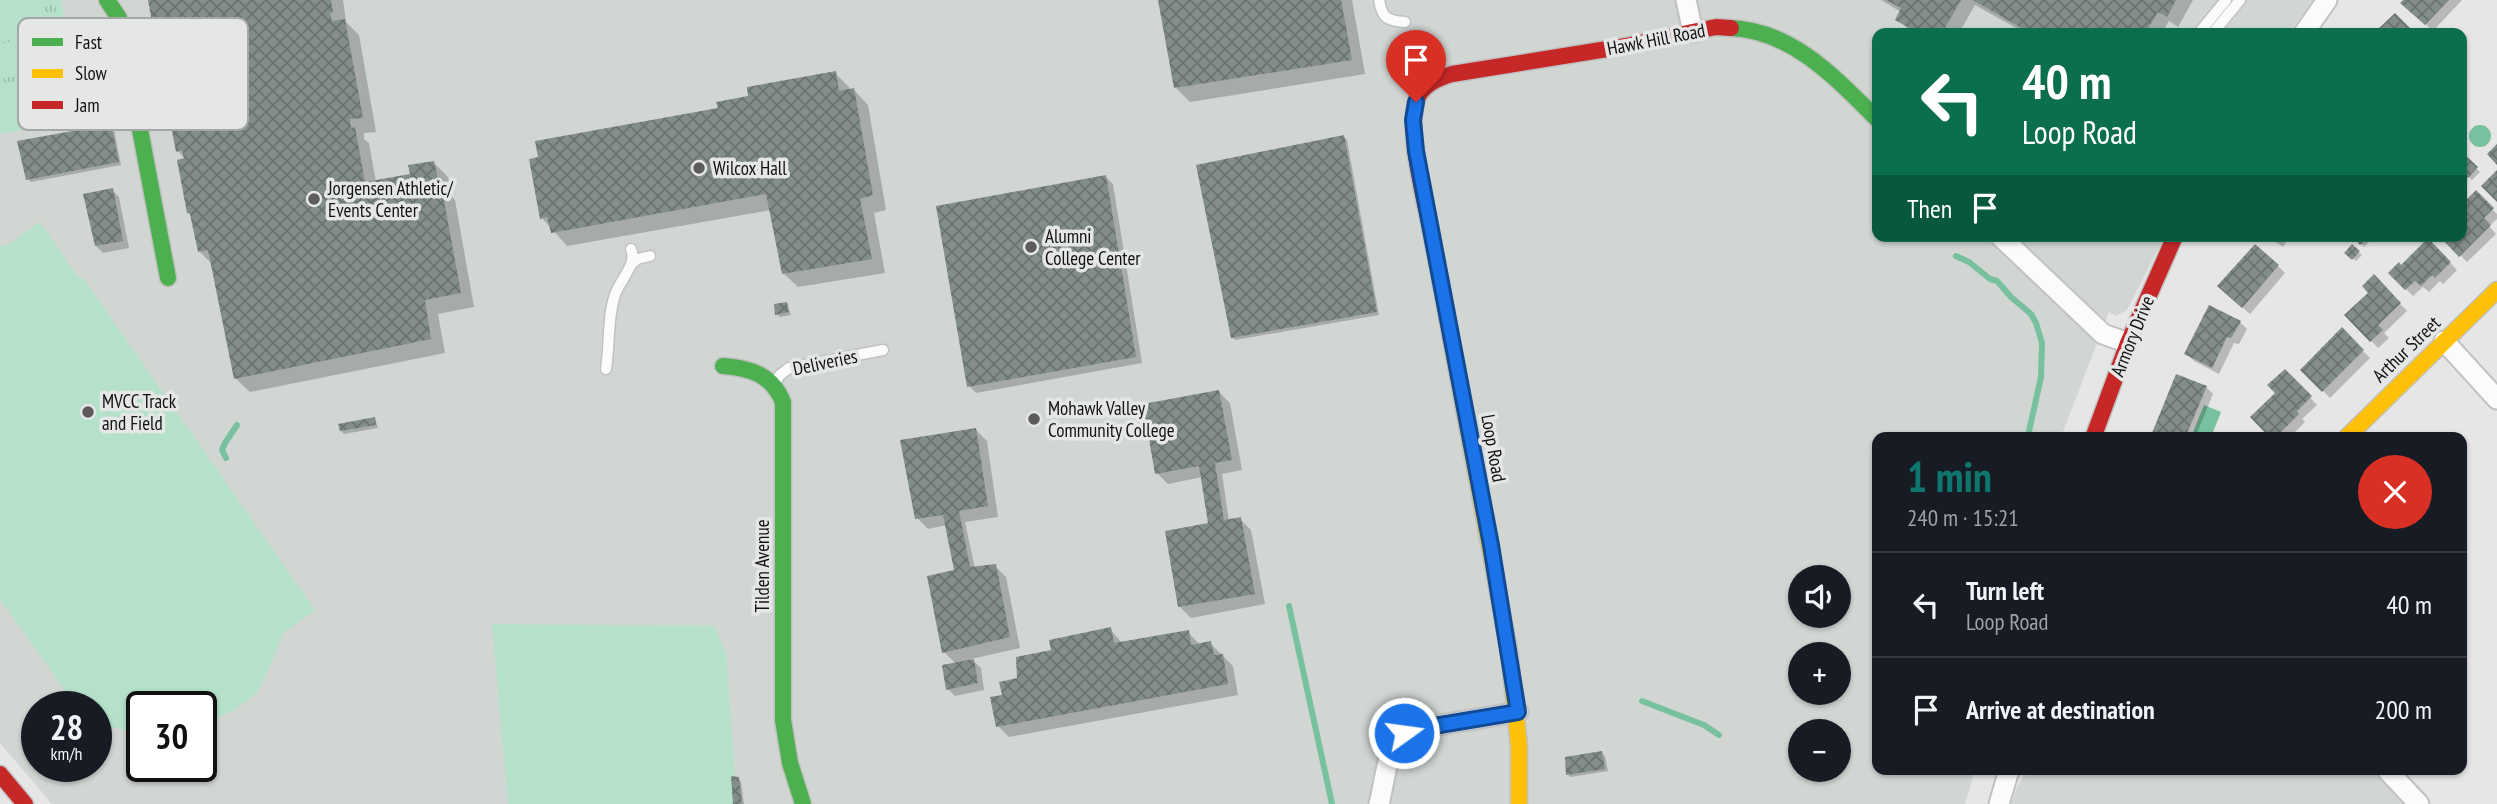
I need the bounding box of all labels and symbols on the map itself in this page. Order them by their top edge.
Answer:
legend [18,18,248,130]
street label: Hawk Hill Road [1605,18,1707,60]
text: Fast [75,30,103,54]
pin [1386,30,1446,102]
text: Slow [75,61,108,85]
text: Jam [74,93,100,117]
place label: Wilcox Hall [713,156,787,180]
marker: Wilcox Hall [691,160,707,176]
place label: Jorgensen Athletic/ Events Center [327,176,454,222]
marker: Jorgensen Athletic/ Events Center [306,191,322,207]
place label: Alumni College Center [1045,224,1141,270]
marker: Alumni College Center [1023,239,1039,255]
street label: Armory Drive [2105,292,2159,380]
street label: Arthur Street [2367,310,2445,387]
street label: Deliveries [791,343,859,381]
place label: MVCC Track and Field [102,389,177,435]
place label: Mohawk Valley Community College [1048,396,1175,442]
marker: MVCC Track and Field [80,404,96,420]
marker: Mohawk Valley Community College [1026,411,1042,427]
street label: Loop Road [1476,412,1512,484]
street label: Tilden Avenue [750,519,774,613]
speed limit sign: 30 [126,691,217,782]
position arrow [1367,696,1441,770]

